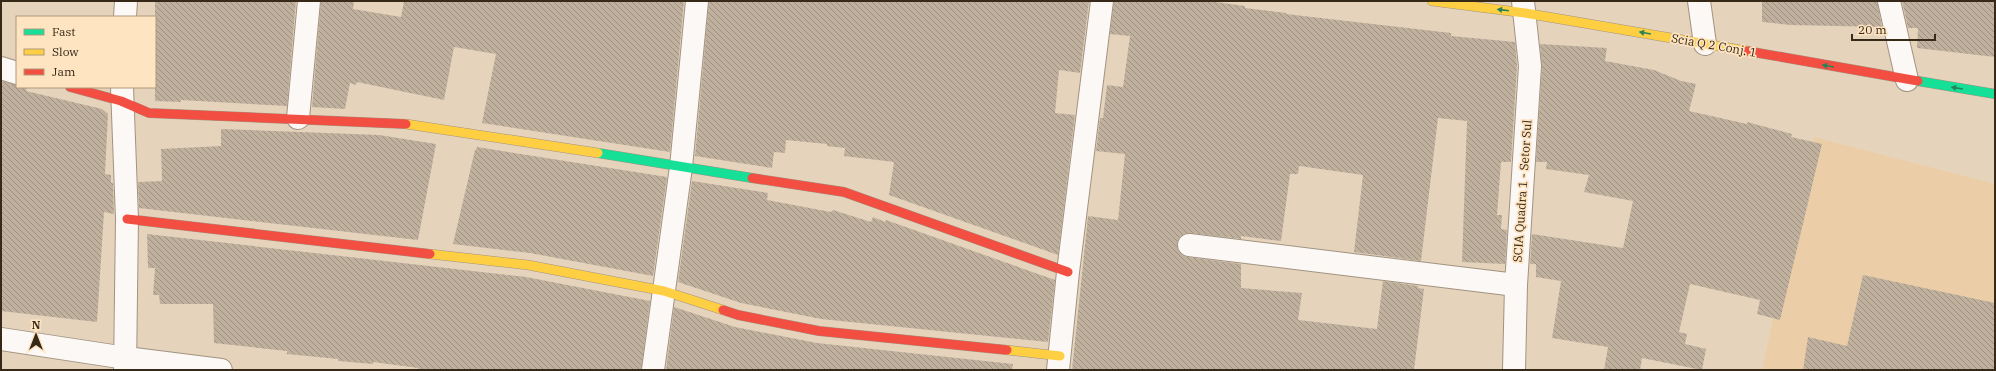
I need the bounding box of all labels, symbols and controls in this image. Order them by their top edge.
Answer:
one-way arrow [1497,7,1509,13]
legend [16,16,156,88]
scale bar [1852,16,1935,42]
text: 20 m [1858,22,1887,37]
text: Fast [52,24,76,39]
one-way arrow [1639,30,1651,36]
street label: Scia Q 2 Conj. 1 [1670,30,1758,60]
text: Slow [52,44,79,59]
one-way arrow [1822,62,1835,68]
text: Jam [52,64,76,79]
one-way arrow [1950,85,1963,91]
street label: SCIA Quadra 1 - Setor Sul [1510,119,1534,263]
north arrow [16,315,56,355]
text: N [32,318,41,332]

